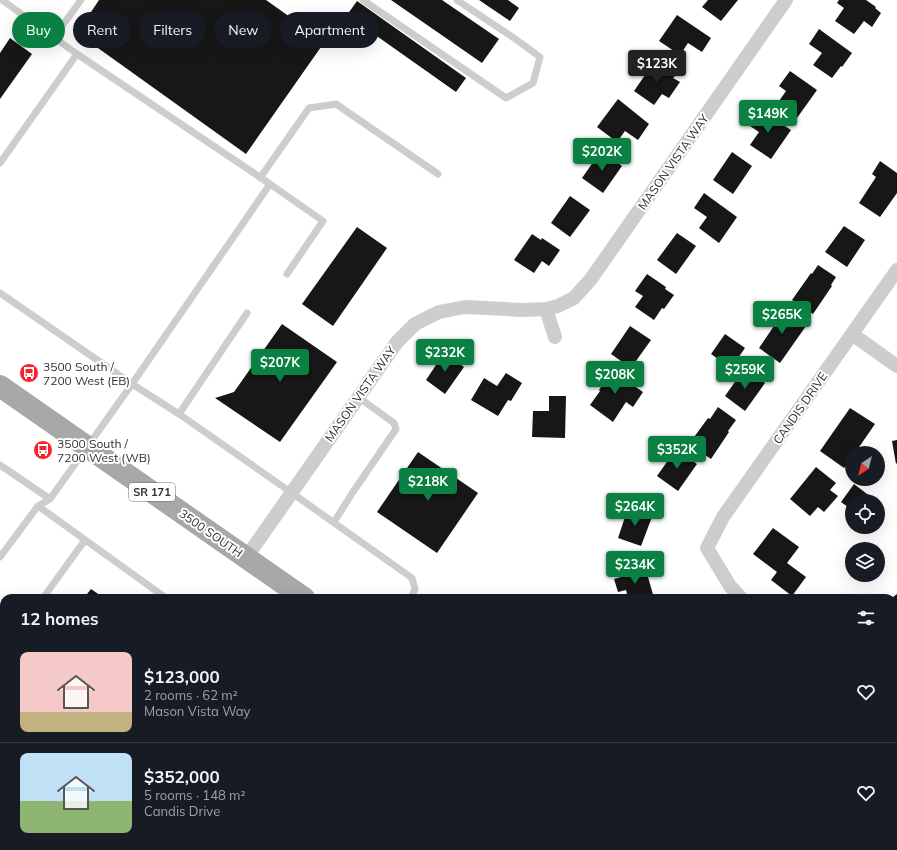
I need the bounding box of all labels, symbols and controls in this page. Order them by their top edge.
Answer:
chip: Buy [12,12,65,48]
chip: Rent [73,12,131,48]
chip: Filters [139,12,206,48]
chip: New [214,12,272,48]
chip: Apartment [280,12,379,48]
pin: $123K [629,50,685,84]
text: $123K [637,55,677,71]
pin: $149K [740,100,796,134]
text: $149K [748,105,788,121]
street label: MASON VISTA WAY [634,111,712,213]
pin: $202K [574,138,630,172]
text: $202K [582,143,622,159]
pin: $265K [754,301,810,335]
text: $265K [762,306,802,322]
pin: $232K [417,339,473,373]
street label: MASON VISTA WAY [321,343,399,445]
text: $232K [425,344,465,360]
pin: $207K [252,349,308,383]
text: $207K [260,354,300,370]
pin: $259K [717,356,773,390]
place label: 3500 South / 7200 West (EB) [43,359,130,388]
pin: $208K [587,361,643,395]
text: $259K [725,361,765,377]
bus stop icon: 3500 South / 7200 West (EB) [18,362,40,384]
text: $208K [595,366,635,382]
street label: CANDIS DRIVE [770,369,830,447]
place label: 3500 South / 7200 West (WB) [57,436,151,465]
pin: $352K [649,436,705,470]
bus stop icon: 3500 South / 7200 West (WB) [32,439,54,461]
text: $352K [657,441,697,457]
north arrow [845,446,885,486]
map controls [845,446,885,582]
pin: $218K [400,468,456,502]
text: $218K [408,473,448,489]
road number: SR 171 [129,483,175,501]
pin: $264K [607,493,663,527]
button: locate [845,494,885,534]
text: $264K [615,498,655,514]
street label: 3500 SOUTH [176,506,246,560]
button: layers [845,542,885,582]
pin: $234K [607,551,663,585]
text: $234K [615,556,655,572]
icon: filters [855,607,877,629]
text: 12 homes [20,608,99,629]
text: $123,000 [144,666,220,687]
icon: home [52,668,100,716]
icon: heart [855,681,877,703]
text: 2 rooms · 62 m² [144,687,238,703]
text: Mason Vista Way [144,703,250,719]
text: $352,000 [144,766,220,787]
icon: home [52,769,100,817]
icon: heart [855,782,877,804]
text: 5 rooms · 148 m² [144,787,245,803]
text: Candis Drive [144,803,220,819]

